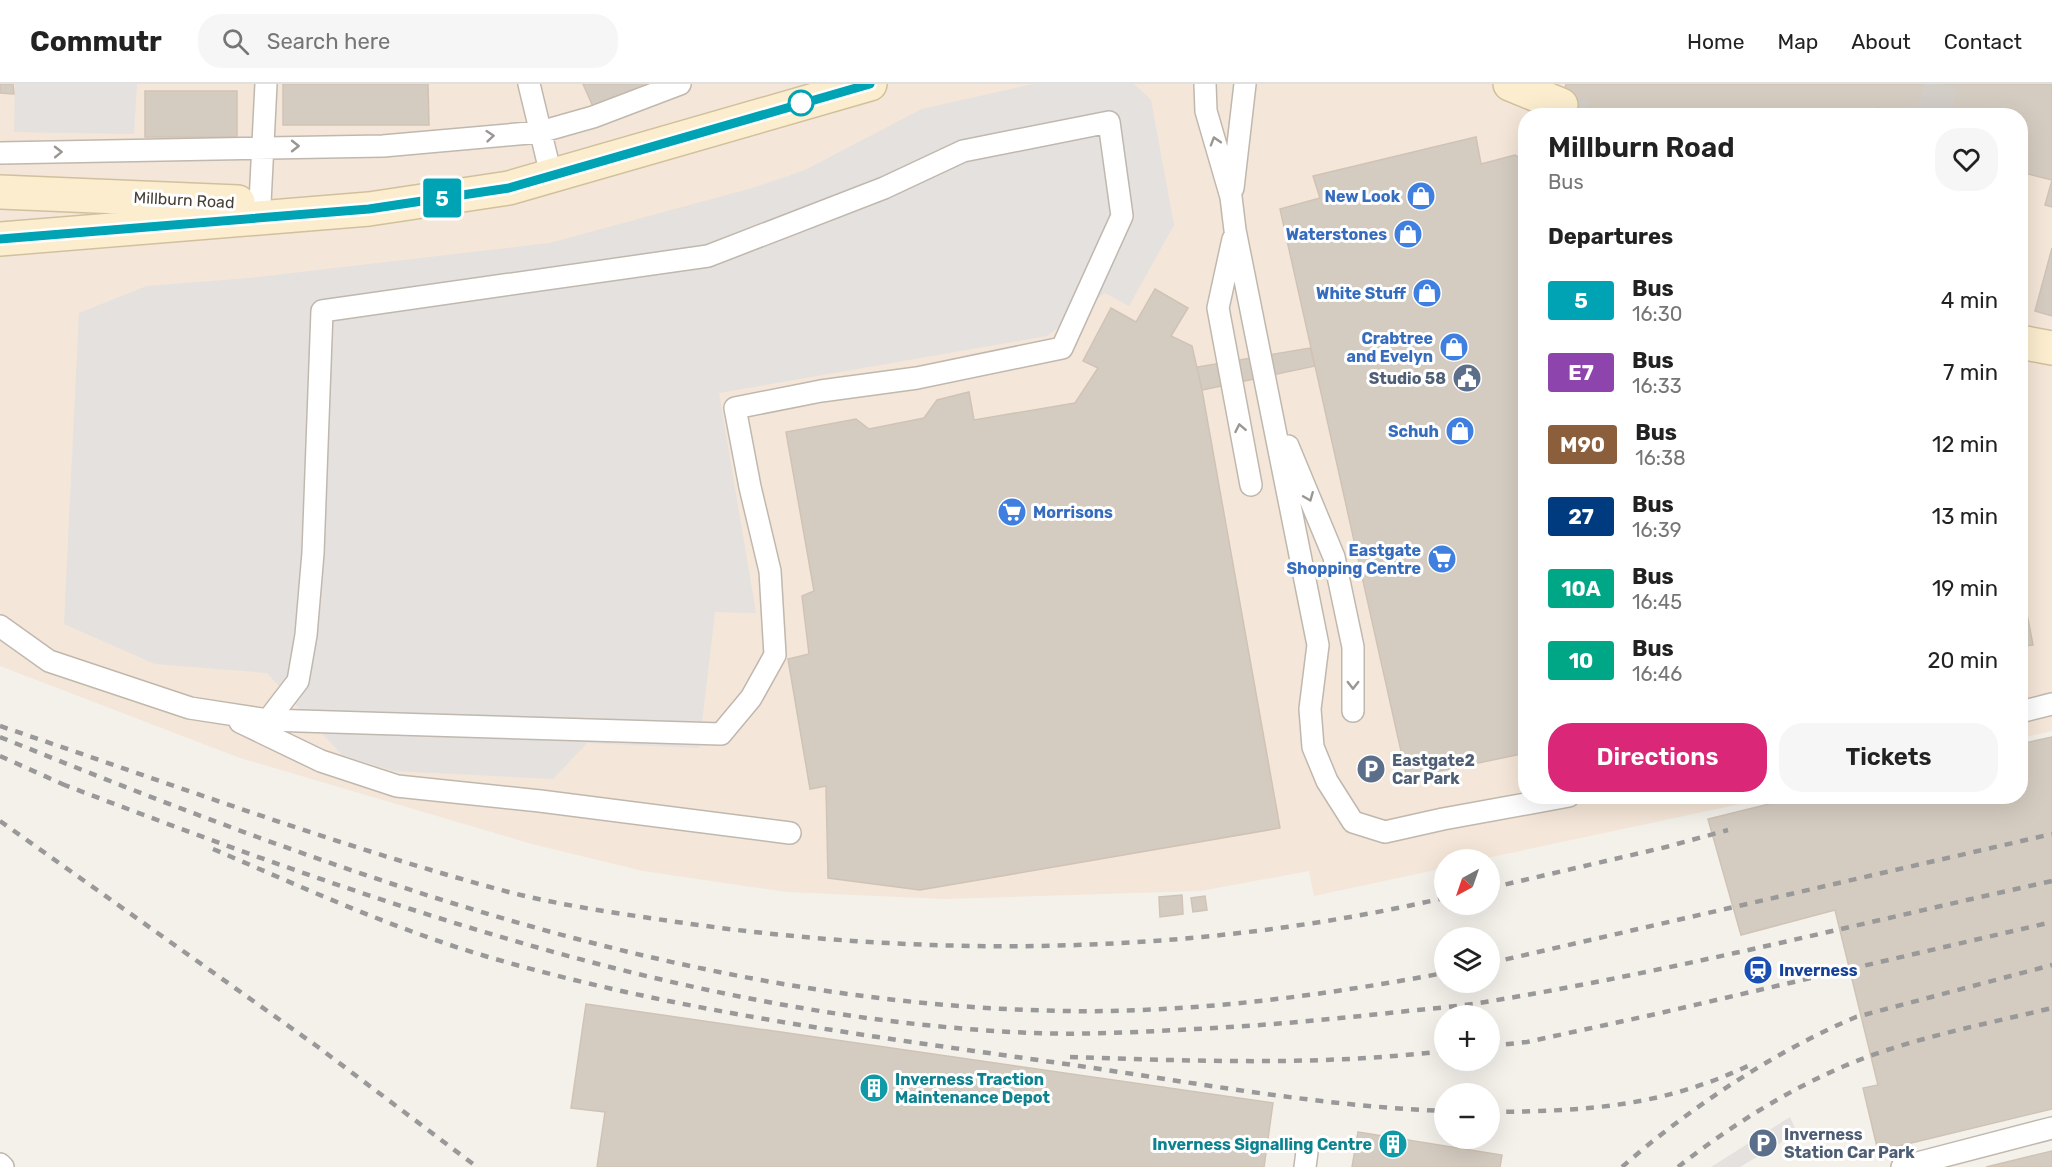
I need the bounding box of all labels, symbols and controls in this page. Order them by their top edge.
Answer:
search box [198,14,618,68]
text: Commutr [30,25,162,58]
icon: search [219,25,252,58]
text: Search here [267,28,390,55]
text: Home [1687,29,1744,54]
text: Map [1777,29,1818,54]
text: About [1851,29,1911,54]
text: Contact [1944,29,2022,54]
unlabelled marker [788,90,814,116]
button: heart [1935,128,1998,191]
one-way arrow [485,130,494,143]
text: Millburn Road [1548,131,1735,164]
one-way arrow [1210,136,1222,147]
one-way arrow [291,140,300,152]
one-way arrow [54,145,63,158]
text: Bus [1548,170,1584,194]
line badge: 5 [422,178,462,218]
shop icon: New Look [1405,180,1437,212]
text: 5 [435,186,449,211]
place label: New Look [1324,187,1401,206]
street label: Millburn Road [133,188,235,212]
shop icon: Waterstones [1392,218,1424,250]
text: Departures [1548,223,1673,250]
place label: Waterstones [1286,225,1387,244]
text: Bus [1632,275,1674,302]
shop icon: White Stuff [1411,277,1443,309]
place label: White Stuff [1316,284,1406,303]
text: 4 min [1941,287,1998,314]
text: 5 [1574,288,1588,313]
text: 16:30 [1632,302,1682,326]
place label: Crabtree and Evelyn [1347,329,1433,366]
shop icon: Crabtree and Evelyn [1438,331,1470,363]
text: Bus [1632,347,1674,374]
text: 7 min [1943,359,1998,386]
text: E7 [1568,360,1594,385]
public building icon: Studio 58 [1451,362,1483,394]
place label: Studio 58 [1369,369,1446,388]
text: 16:33 [1632,374,1682,398]
shop icon: Schuh [1444,415,1476,447]
text: Bus [1635,419,1677,446]
place label: Schuh [1388,422,1439,441]
one-way arrow [1234,423,1247,433]
text: 12 min [1932,431,1998,458]
text: M90 [1560,432,1605,457]
text: 16:38 [1635,446,1686,470]
one-way arrow [1302,491,1314,502]
text: Bus [1632,491,1674,518]
supermarket icon: Morrisons [996,496,1028,528]
place label: Morrisons [1033,503,1113,522]
text: 13 min [1932,503,1998,530]
text: 27 [1568,504,1594,529]
text: 16:39 [1632,518,1682,542]
place label: Eastgate Shopping Centre [1287,541,1421,578]
supermarket icon: Eastgate Shopping Centre [1426,543,1458,575]
text: Bus [1632,563,1674,590]
text: 19 min [1932,575,1998,602]
text: 10A [1561,576,1601,601]
text: 16:45 [1632,590,1682,614]
text: Bus [1632,635,1674,662]
text: 20 min [1928,647,1998,674]
text: 10 [1569,648,1593,673]
text: 16:46 [1632,662,1682,686]
one-way arrow [1347,680,1359,689]
button: Directions [1548,723,1767,792]
button: Tickets [1779,723,1998,792]
place label: Eastgate2 Car Park [1392,751,1475,788]
parking icon: Eastgate2 Car Park [1355,753,1387,785]
north arrow [1434,849,1500,915]
map controls [1434,849,1500,1149]
button: layers [1434,927,1500,993]
station icon: Inverness [1742,954,1774,986]
place label: Inverness [1779,961,1858,980]
button: + [1434,1005,1500,1071]
place label: Inverness Traction Maintenance Depot [895,1070,1051,1107]
building icon: Inverness Traction Maintenance Depot [858,1072,890,1104]
button: − [1434,1083,1500,1149]
place label: Inverness Station Car Park [1784,1125,1915,1162]
parking icon: Inverness Station Car Park [1747,1127,1779,1159]
building icon: Inverness Signalling Centre [1377,1128,1409,1160]
place label: Inverness Signalling Centre [1152,1135,1372,1154]

